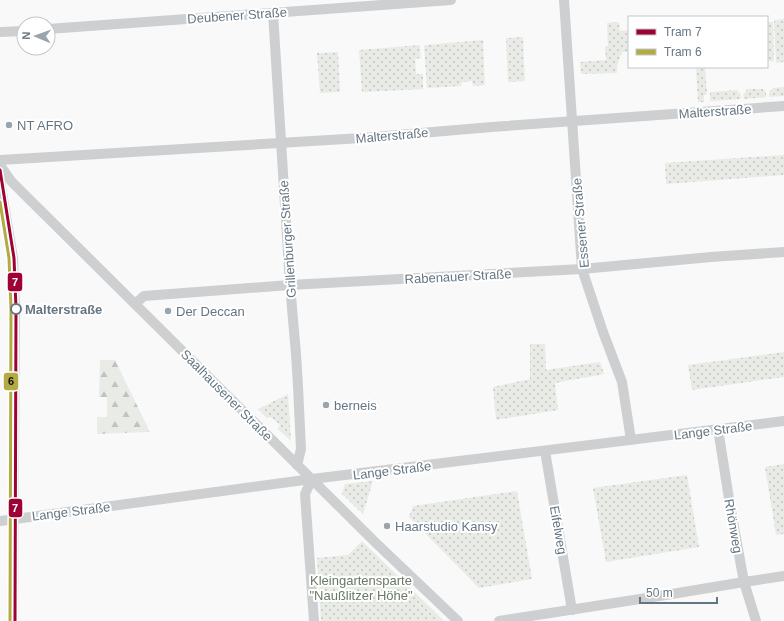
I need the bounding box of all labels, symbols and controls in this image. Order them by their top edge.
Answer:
street label: Deubener Straße [187,5,287,26]
north arrow [16,16,56,56]
legend [628,16,768,68]
text: Tram 7 [664,25,702,39]
text: N [20,31,32,40]
text: Tram 6 [664,45,702,59]
street label: Malterstraße [678,101,752,122]
place label: NT AFRO [17,118,73,133]
marker: NT AFRO [4,120,14,130]
street label: Malterstraße [355,125,429,146]
street label: Essener Straße [569,177,592,269]
street label: Grillenburger Straße [276,180,299,298]
street label: Rabenauer Straße [404,266,512,287]
line badge: 7 [7,272,23,292]
text: 7 [12,276,18,288]
place label: Malterstraße [25,302,102,317]
marker: Malterstraße [10,303,22,315]
place label: Der Deccan [176,304,245,319]
marker: Der Deccan [163,306,173,316]
street label: Saalhausener Straße [178,347,275,444]
line badge: 6 [3,372,19,391]
text: 6 [8,375,14,387]
place label: berneis [334,398,377,413]
marker: berneis [321,400,331,410]
street label: Lange Straße [673,418,753,443]
street label: Lange Straße [352,458,432,483]
line badge: 7 [8,498,23,518]
street label: Rhönweg [721,498,746,554]
street label: Lange Straße [31,499,111,524]
text: 7 [12,502,18,514]
street label: Eifelweg [547,505,570,556]
place label: Haarstudio Kansy [395,519,498,534]
marker: Haarstudio Kansy [382,521,392,531]
park label: Kleingartensparte "Naußlitzer Höhe" [309,573,413,603]
scale bar [640,579,717,605]
text: 50 m [646,586,673,600]

